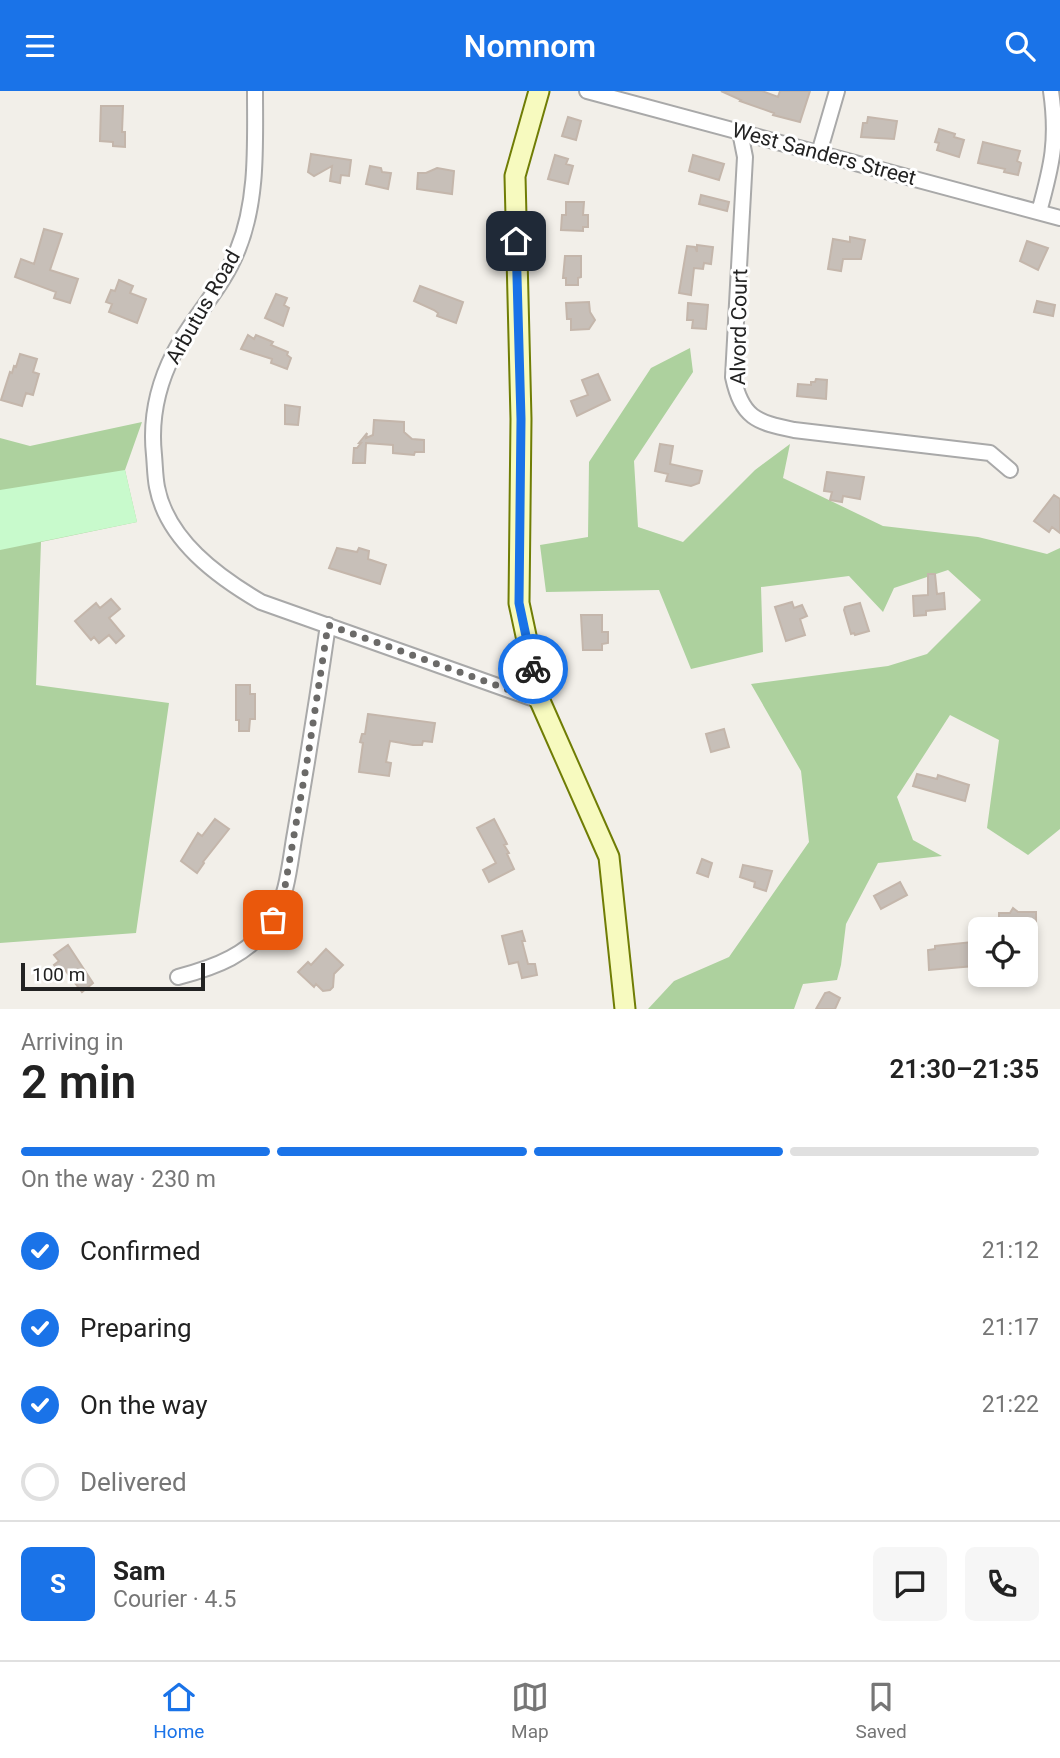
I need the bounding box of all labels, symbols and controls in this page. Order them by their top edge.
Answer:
icon: menu [21,27,59,65]
text: Nomnom [464,27,596,65]
icon: search [1001,27,1039,65]
street label: West Sanders Street [729,118,919,190]
pin [486,211,546,271]
icon: home [497,222,535,260]
street label: Arbutus Road [161,246,245,368]
street label: Alvord Court [726,268,752,385]
courier [498,634,568,704]
icon: bike [514,650,552,688]
pin [243,890,303,950]
icon: bag [254,901,292,939]
map controls [968,917,1038,987]
button: locate [968,917,1038,987]
scale bar [21,960,205,992]
text: 100 m [32,963,85,986]
text: Arriving in [21,1029,124,1056]
text: 21:30–21:35 [889,1054,1039,1084]
text: 2 min [21,1055,136,1109]
text: On the way · 230 m [21,1166,216,1193]
icon: check [21,1232,59,1270]
text: Confirmed [80,1236,201,1266]
text: 21:12 [982,1237,1039,1264]
icon: check [21,1309,59,1347]
text: Preparing [80,1313,192,1343]
text: 21:17 [982,1314,1039,1341]
icon: check [21,1386,59,1424]
text: On the way [80,1390,208,1420]
text: 21:22 [982,1391,1039,1418]
text: Delivered [80,1467,187,1497]
button: chat [873,1547,947,1621]
button: phone [965,1547,1039,1621]
text: Sam [113,1556,165,1586]
text: S [50,1569,66,1599]
text: Courier · 4.5 [113,1586,236,1613]
tab: Home [153,1678,204,1743]
tab: Map [511,1678,549,1743]
tab: Saved [855,1678,907,1743]

